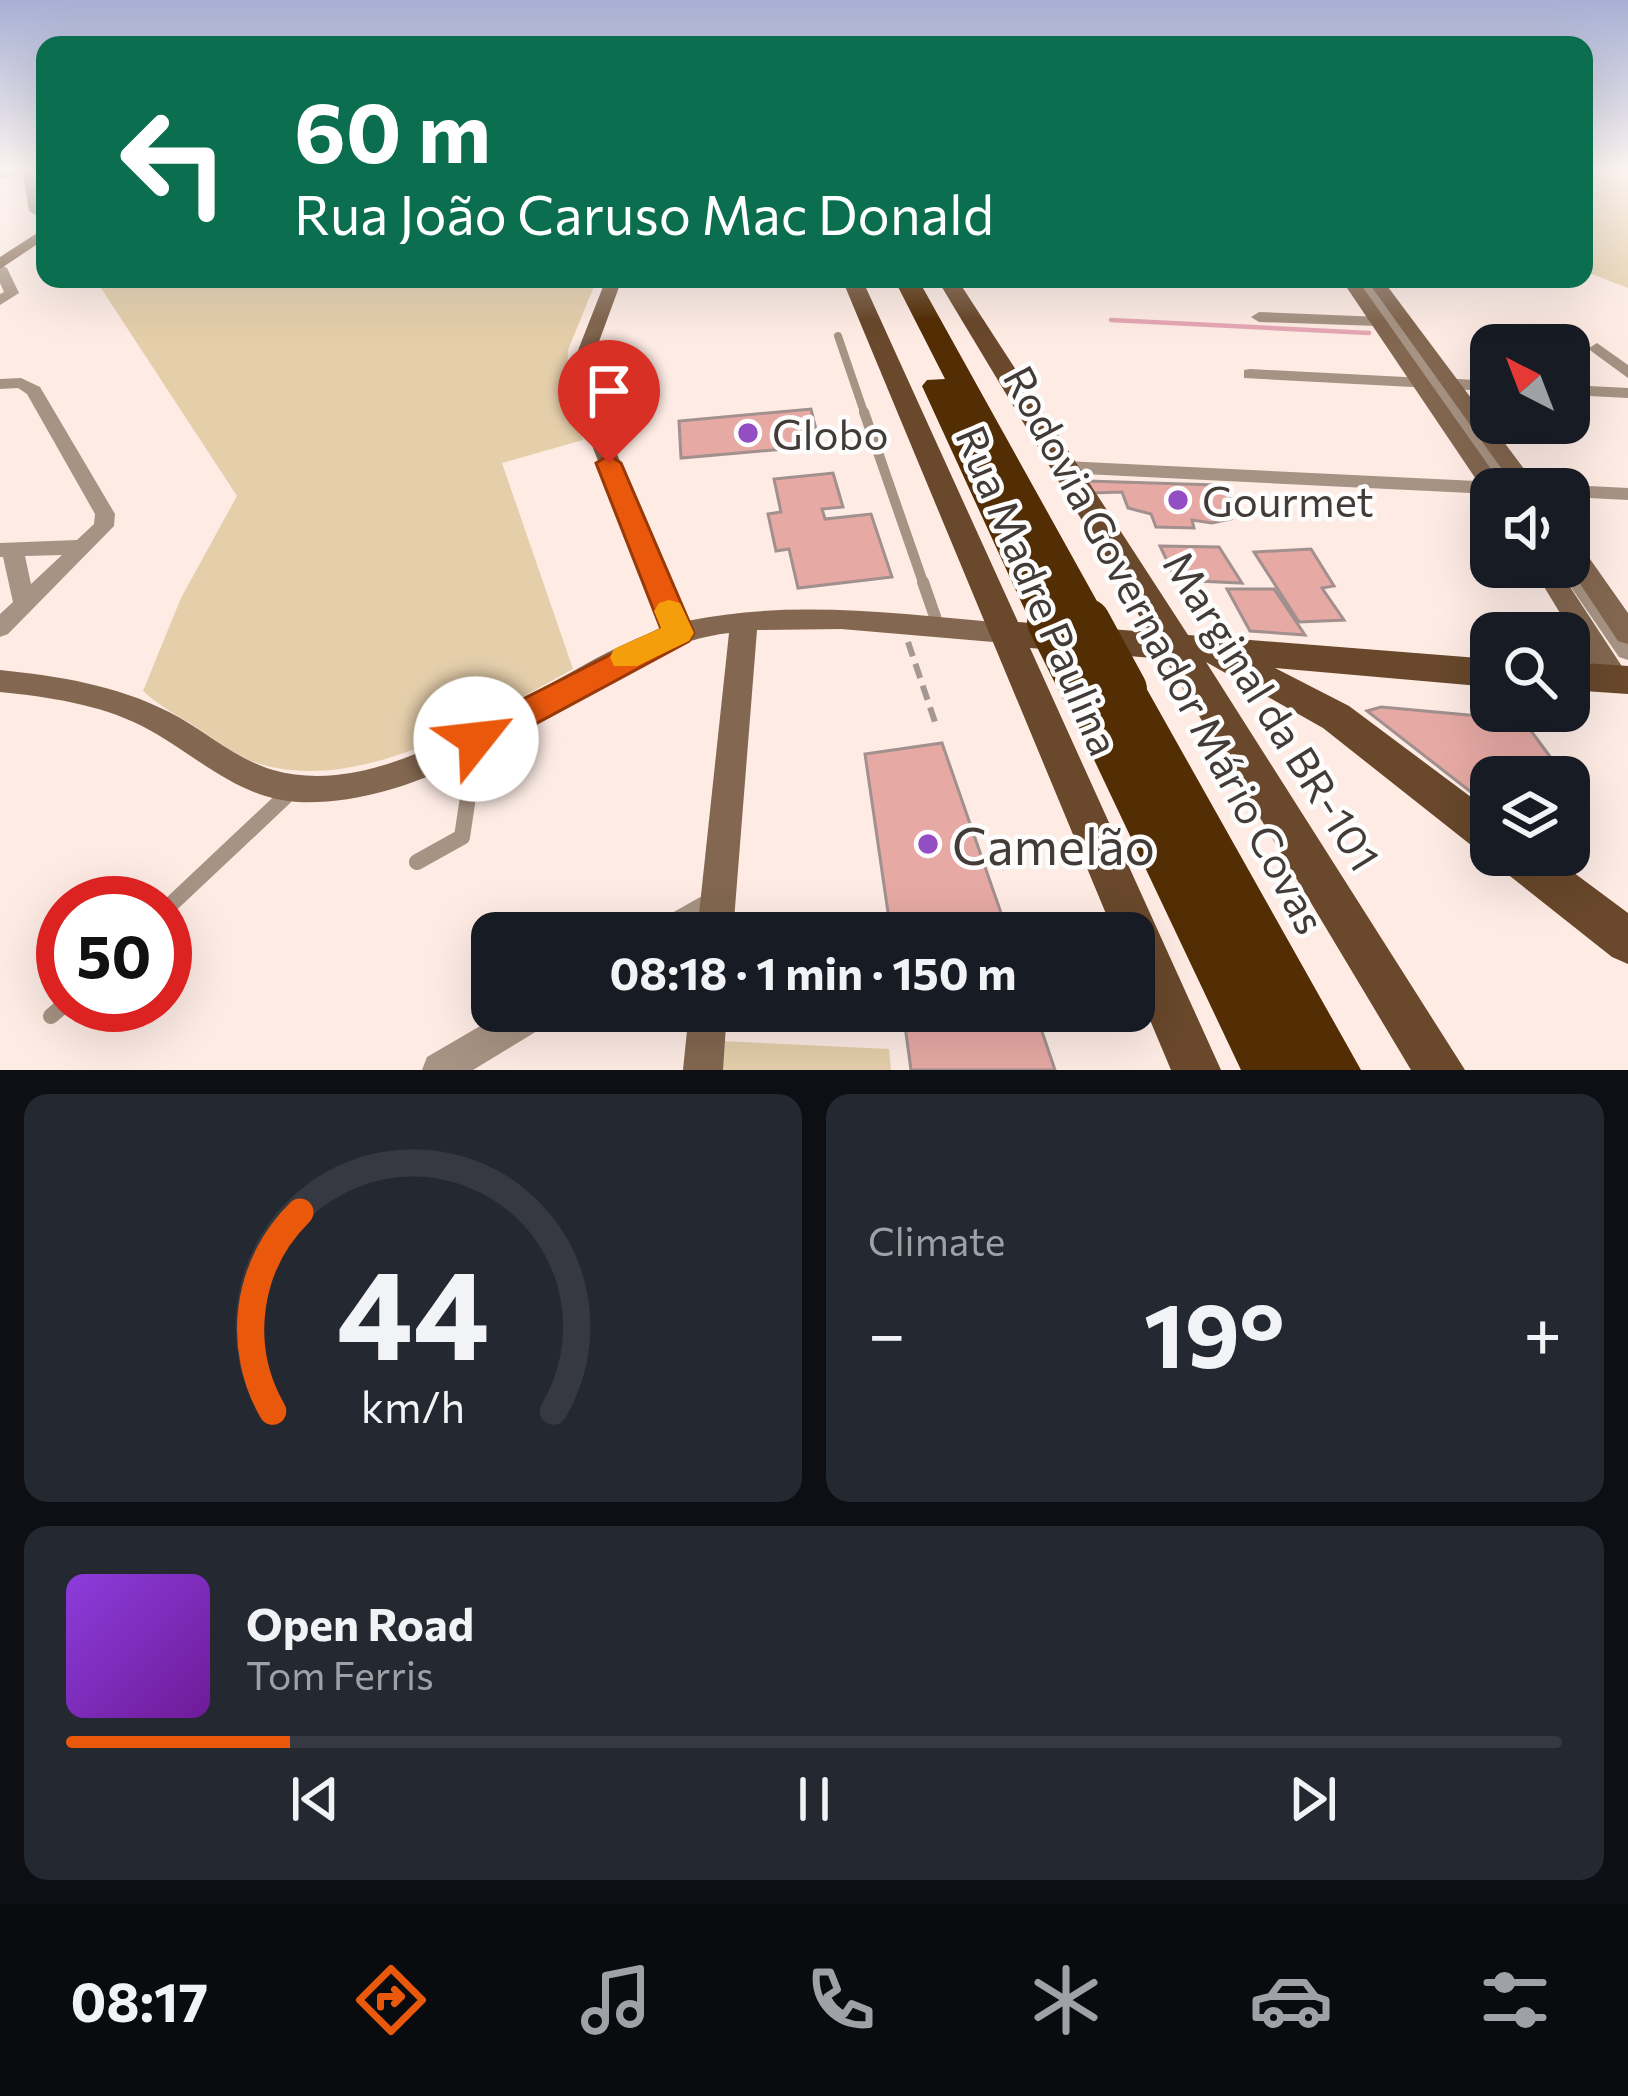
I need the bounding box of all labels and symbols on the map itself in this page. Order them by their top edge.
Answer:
north arrow [1470,324,1590,444]
pin [558,340,660,463]
street label: Rodovia Governador Mário Covas [994,356,1338,942]
place label: Globo [772,407,889,459]
street label: Rua Madre Paulina [946,417,1132,763]
marker: Globo [735,420,761,446]
place label: Gourmet [1202,474,1374,526]
marker: Gourmet [1165,487,1191,513]
street label: Marginal da BR-101 [1154,540,1392,880]
position arrow [413,676,539,802]
place label: Camelão [952,813,1155,876]
marker: Camelão [915,831,941,857]
speed limit sign: 50 [36,876,192,1032]

